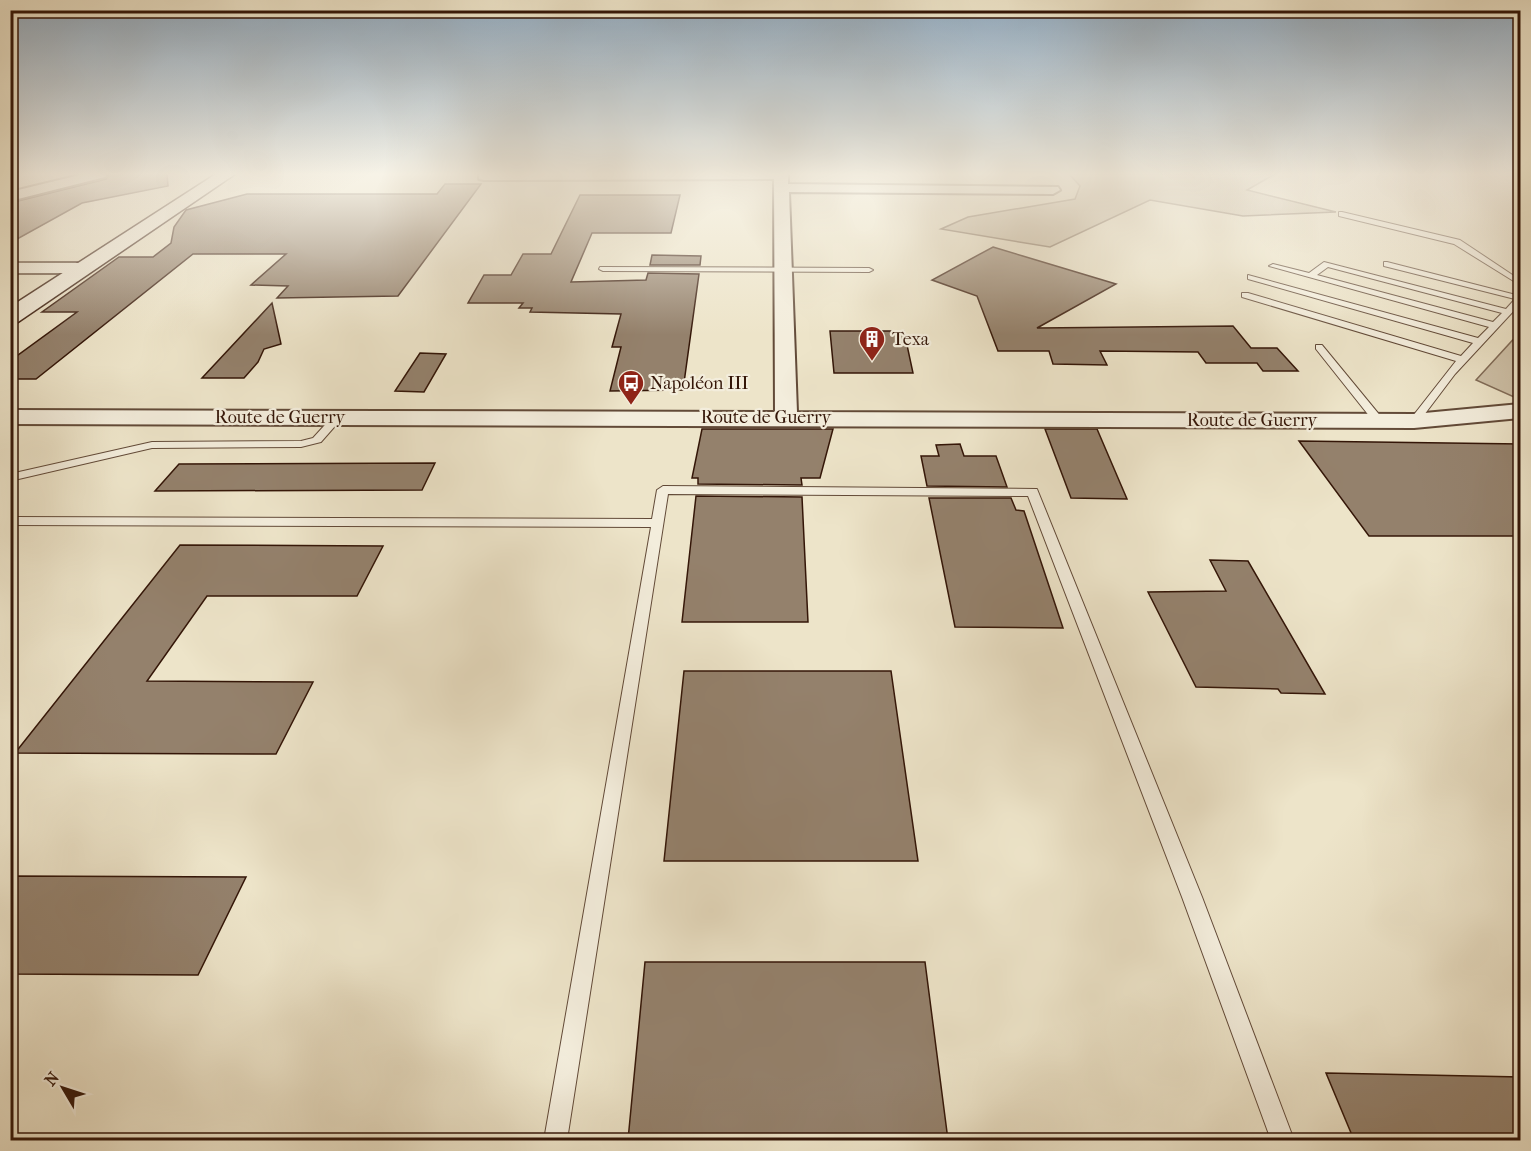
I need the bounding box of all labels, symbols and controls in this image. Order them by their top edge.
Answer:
building icon: Texa [857,324,887,362]
place label: Texa [892,329,930,350]
bus stop icon: Napoléon III [616,368,646,406]
place label: Napoléon III [650,373,748,394]
street label: Route de Guerry [215,407,347,428]
street label: Route de Guerry [701,407,833,428]
street label: Route de Guerry [1187,410,1319,431]
north arrow [33,1058,93,1118]
text: N [41,1068,63,1090]

